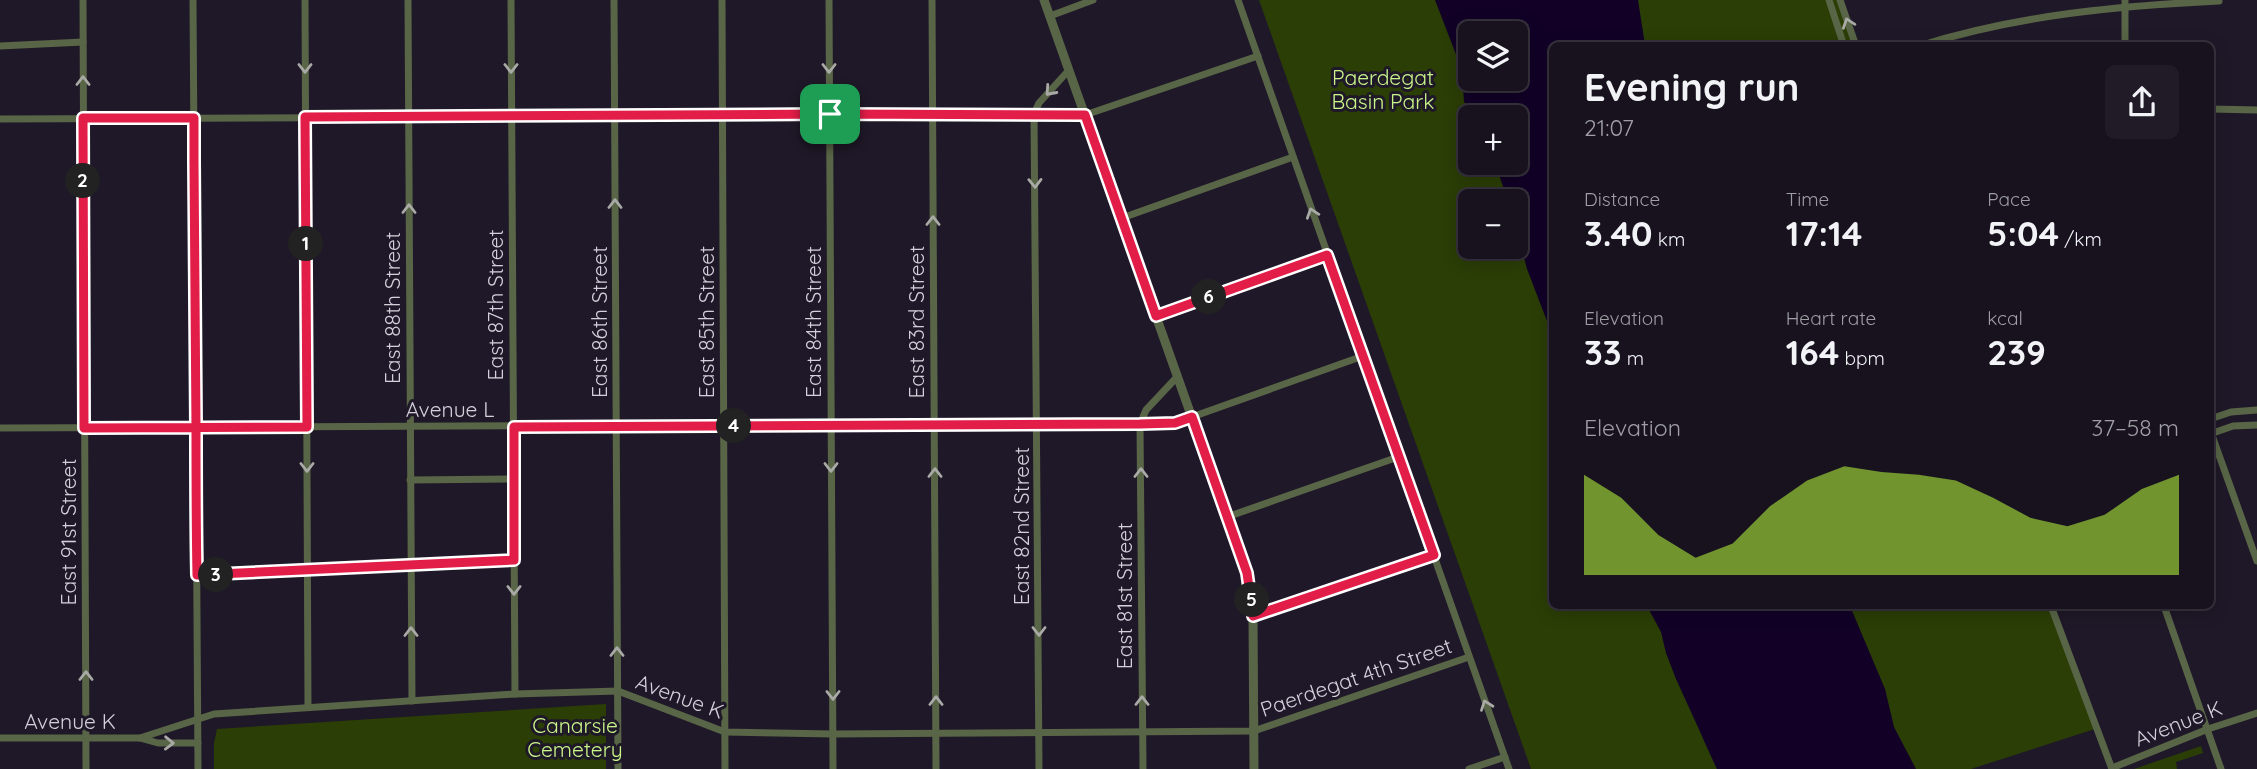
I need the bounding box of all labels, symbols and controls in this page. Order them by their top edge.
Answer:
one-way arrow [1842,17,1856,29]
map controls [1458,21,1528,259]
button: layers [1458,21,1528,91]
one-way arrow [297,63,313,74]
one-way arrow [503,63,519,74]
one-way arrow [821,63,837,74]
text: Evening run [1584,63,1799,111]
park label: Paerdegat Basin Park [1331,64,1435,114]
button: share [2105,65,2179,139]
one-way arrow [75,76,91,86]
one-way arrow [1046,83,1058,96]
pin [800,84,860,144]
icon: arrive [811,95,849,133]
button: + [1458,105,1528,175]
text: 21:07 [1584,113,1634,142]
pin: 2 [66,164,100,198]
text: 2 [77,168,88,192]
one-way arrow [1027,178,1043,188]
text: Distance [1584,187,1660,211]
text: Time [1786,187,1829,211]
text: Pace [1987,187,2031,211]
button: − [1458,189,1528,259]
one-way arrow [607,198,623,209]
one-way arrow [401,203,417,214]
one-way arrow [1306,208,1320,220]
text: 3.40 [1584,211,1653,255]
text: 17:14 [1786,211,1862,255]
text: 5:04 [1987,211,2059,255]
one-way arrow [925,216,941,226]
pin: 1 [288,226,324,262]
text: km [1653,227,1685,251]
text: /km [2059,227,2102,251]
street label: East 87th Street [482,229,508,381]
text: 1 [302,231,309,255]
street label: East 88th Street [379,232,405,384]
street label: East 83rd Street [903,245,929,399]
street label: East 86th Street [586,246,612,398]
street label: East 85th Street [693,246,719,398]
street label: East 84th Street [800,246,826,398]
pin: 6 [1192,280,1226,314]
text: 6 [1203,284,1214,308]
text: Elevation [1584,306,1664,330]
text: Heart rate [1786,306,1876,330]
text: kcal [1987,306,2023,330]
text: 33 [1584,330,1622,374]
text: 164 [1786,330,1839,374]
text: 239 [1987,330,2046,374]
text: m [1622,346,1644,370]
text: bpm [1839,346,1885,370]
street label: Avenue L [406,396,494,422]
pin: 4 [716,408,752,444]
text: 4 [728,413,739,437]
text: Elevation [1584,413,1681,442]
text: 37–58 m [2091,413,2179,442]
street label: East 82nd Street [1008,447,1034,605]
street label: East 91st Street [55,458,81,606]
one-way arrow [299,462,315,473]
one-way arrow [823,462,839,473]
one-way arrow [927,468,943,478]
one-way arrow [1133,468,1149,478]
street label: East 81st Street [1111,523,1137,669]
pin: 3 [198,558,234,592]
text: 3 [210,562,221,586]
pin: 5 [1234,582,1270,618]
one-way arrow [506,585,522,595]
text: 5 [1246,587,1257,611]
one-way arrow [1031,626,1047,636]
one-way arrow [403,627,419,637]
street label: Paerdegat 4th Street [1257,632,1455,722]
one-way arrow [610,646,625,657]
street label: Avenue K [632,668,728,724]
one-way arrow [78,671,94,681]
one-way arrow [825,690,841,700]
street label: Avenue K [2131,694,2225,752]
one-way arrow [928,695,944,706]
one-way arrow [1134,695,1150,706]
one-way arrow [1480,699,1494,711]
street label: Avenue K [24,708,116,734]
park label: Canarsie Cemetery [527,712,623,762]
one-way arrow [164,735,175,750]

